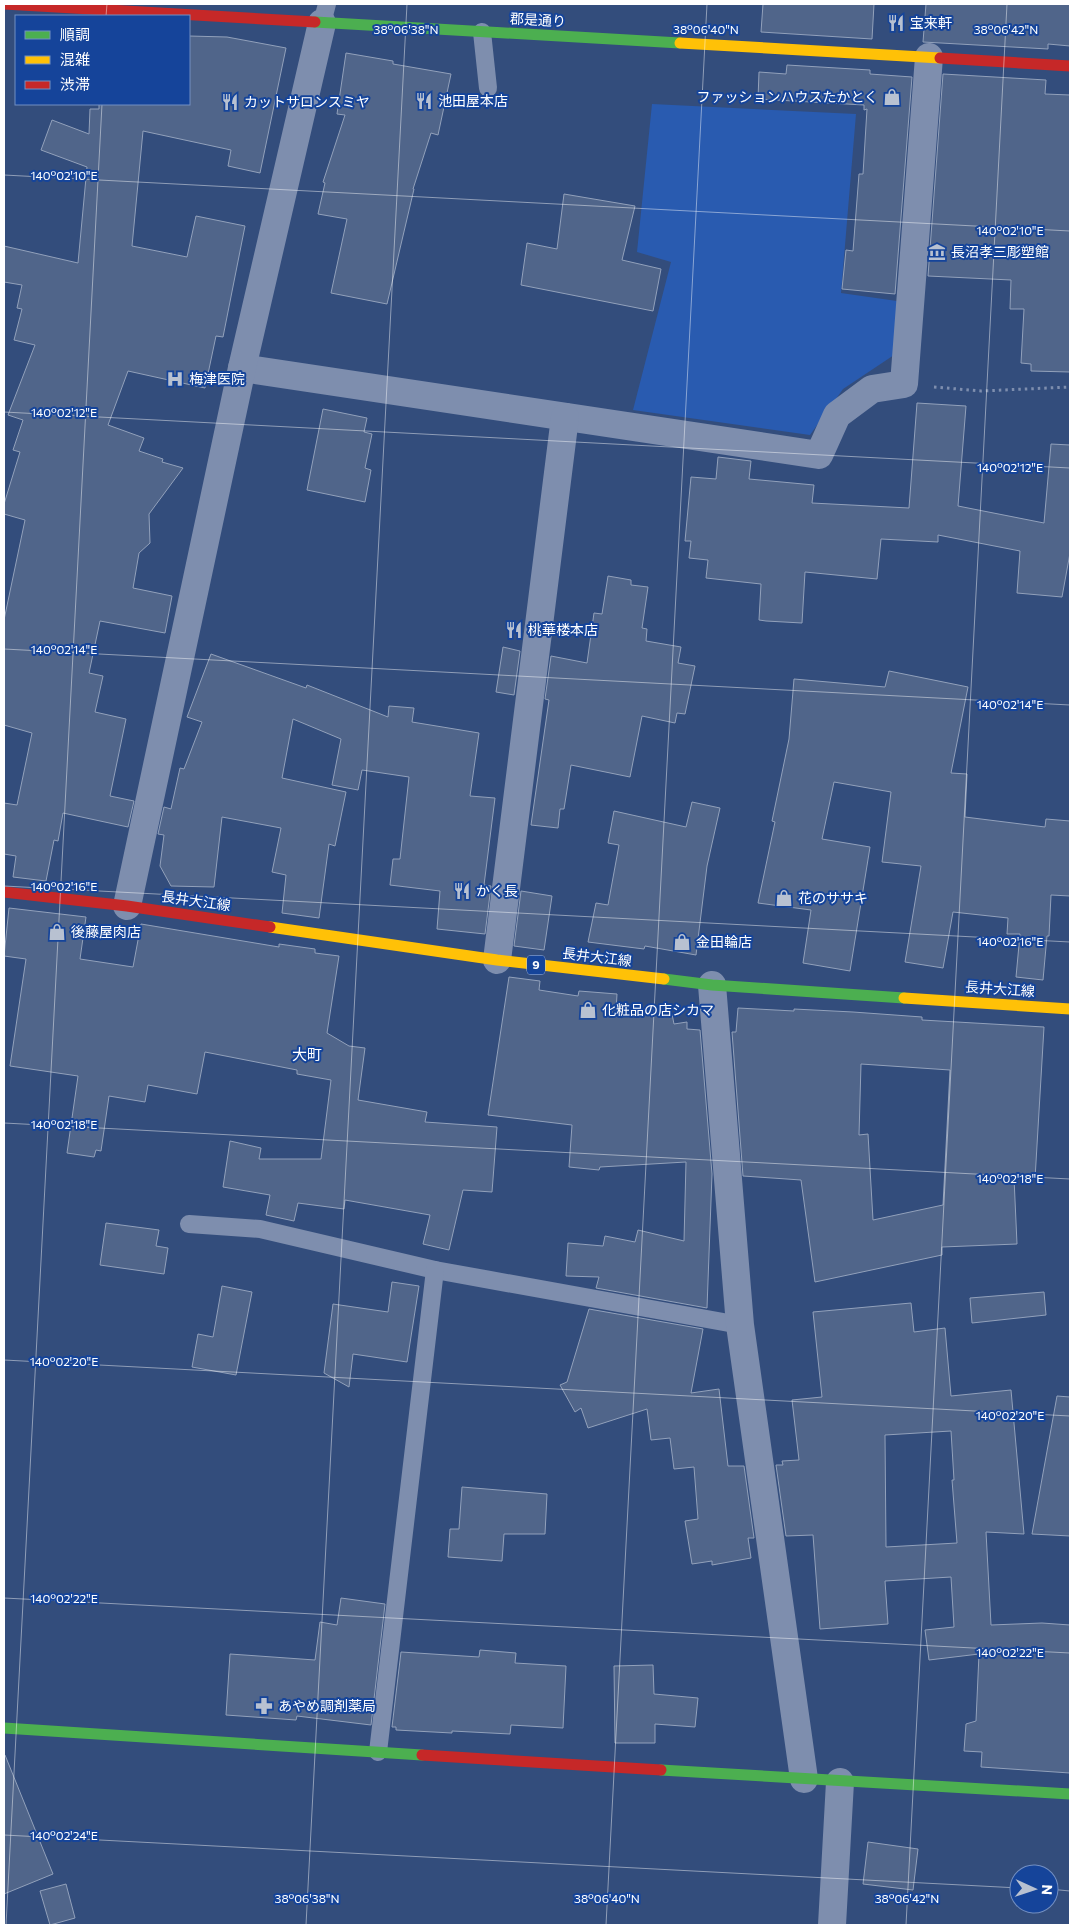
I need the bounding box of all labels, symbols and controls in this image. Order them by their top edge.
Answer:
street label: 郡是通り [510,10,566,29]
restaurant icon: 宝来軒 [886,13,906,33]
place label: 宝来軒 [910,14,952,31]
legend [15,15,190,105]
text: 38°06'38"N [374,22,438,36]
text: 38°06'40"N [673,22,739,36]
text: 38°06'42"N [974,22,1038,36]
text: 順調 [60,25,90,43]
text: 混雑 [60,50,90,68]
text: 渋滞 [60,75,90,93]
shop icon: ファッションハウスたかとく [882,87,902,107]
place label: ファッションハウスたかとく [696,88,878,105]
restaurant icon: 池田屋本店 [414,91,434,111]
restaurant icon: カットサロンスミヤ [220,92,240,112]
place label: 池田屋本店 [438,92,508,109]
place label: カットサロンスミヤ [244,93,370,110]
text: 140°02'10"E [30,168,98,182]
text: 140°02'10"E [976,223,1044,237]
museum icon: 長沼孝三彫塑館 [927,242,947,262]
place label: 長沼孝三彫塑館 [951,243,1049,260]
hospital icon: 梅津医院 [165,369,185,389]
place label: 梅津医院 [189,370,245,387]
text: 140°02'12"E [31,405,97,419]
text: 140°02'12"E [977,460,1043,474]
restaurant icon: 桃華楼本店 [504,620,524,640]
place label: 桃華楼本店 [528,621,598,638]
text: 140°02'14"E [31,642,97,656]
text: 140°02'14"E [977,697,1043,711]
text: 140°02'16"E [31,879,97,893]
restaurant icon: かく長 [452,881,472,901]
place label: かく長 [476,882,518,899]
street label: 長井大江線 [160,887,232,914]
shop icon: 花のササキ [774,888,794,908]
place label: 花のササキ [798,889,868,906]
shop icon: 後藤屋肉店 [47,922,67,942]
place label: 後藤屋肉店 [71,923,141,940]
shop icon: 金田輪店 [672,932,692,952]
place label: 金田輪店 [696,933,752,950]
text: 140°02'16"E [977,934,1043,948]
street label: 長井大江線 [561,944,633,969]
road number: 9 [527,956,545,974]
street label: 長井大江線 [965,978,1036,999]
shop icon: 化粧品の店シカマ [578,1000,598,1020]
place label: 化粧品の店シカマ [602,1001,714,1018]
district label: 大町 [292,1045,322,1063]
text: 140°02'18"E [31,1117,97,1131]
text: 140°02'18"E [977,1171,1043,1185]
text: 140°02'20"E [30,1354,98,1368]
text: 140°02'20"E [976,1408,1044,1422]
text: 140°02'22"E [30,1591,98,1605]
text: 140°02'22"E [976,1645,1044,1659]
pharmacy icon: あやめ調剤薬局 [254,1696,274,1716]
place label: あやめ調剤薬局 [278,1697,376,1714]
text: 140°02'24"E [30,1828,98,1842]
north arrow [1009,1864,1059,1914]
text: N [1039,1884,1056,1895]
text: 38°06'38"N [275,1891,339,1905]
text: 38°06'40"N [574,1891,640,1905]
text: 38°06'42"N [875,1891,939,1905]

